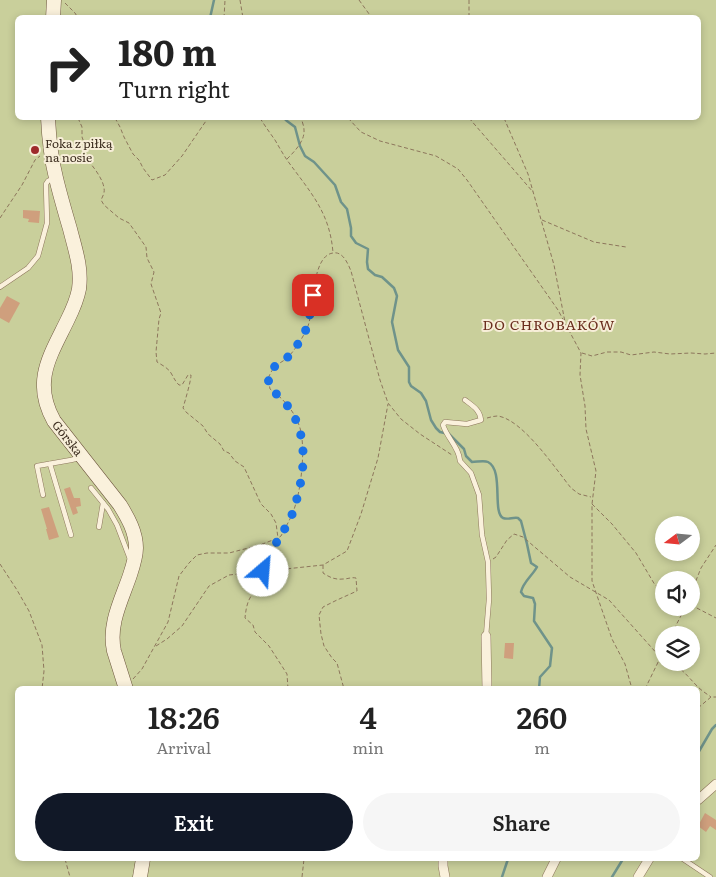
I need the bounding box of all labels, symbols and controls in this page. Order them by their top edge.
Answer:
text: 180 m [118,25,217,77]
icon: right [35,35,100,100]
text: Turn right [118,72,230,105]
place label: Foka z piłką na nosie [45,134,113,166]
marker: Foka z piłką na nosie [29,144,41,156]
pin [292,274,334,316]
icon: arrive [299,281,327,309]
district label: DO CHROBAKÓW [483,314,615,334]
street label: Górska [48,416,88,460]
north arrow [655,516,700,561]
map controls [655,516,700,671]
position arrow [236,544,288,596]
button: sound [655,571,700,616]
button: layers [655,626,700,671]
text: 18:26 [148,694,220,738]
text: 4 [359,694,377,738]
text: 260 [517,694,567,738]
text: Arrival [156,735,211,759]
text: min [352,735,384,759]
text: m [534,735,550,759]
button: Exit [35,793,353,851]
button: Share [363,793,680,851]

